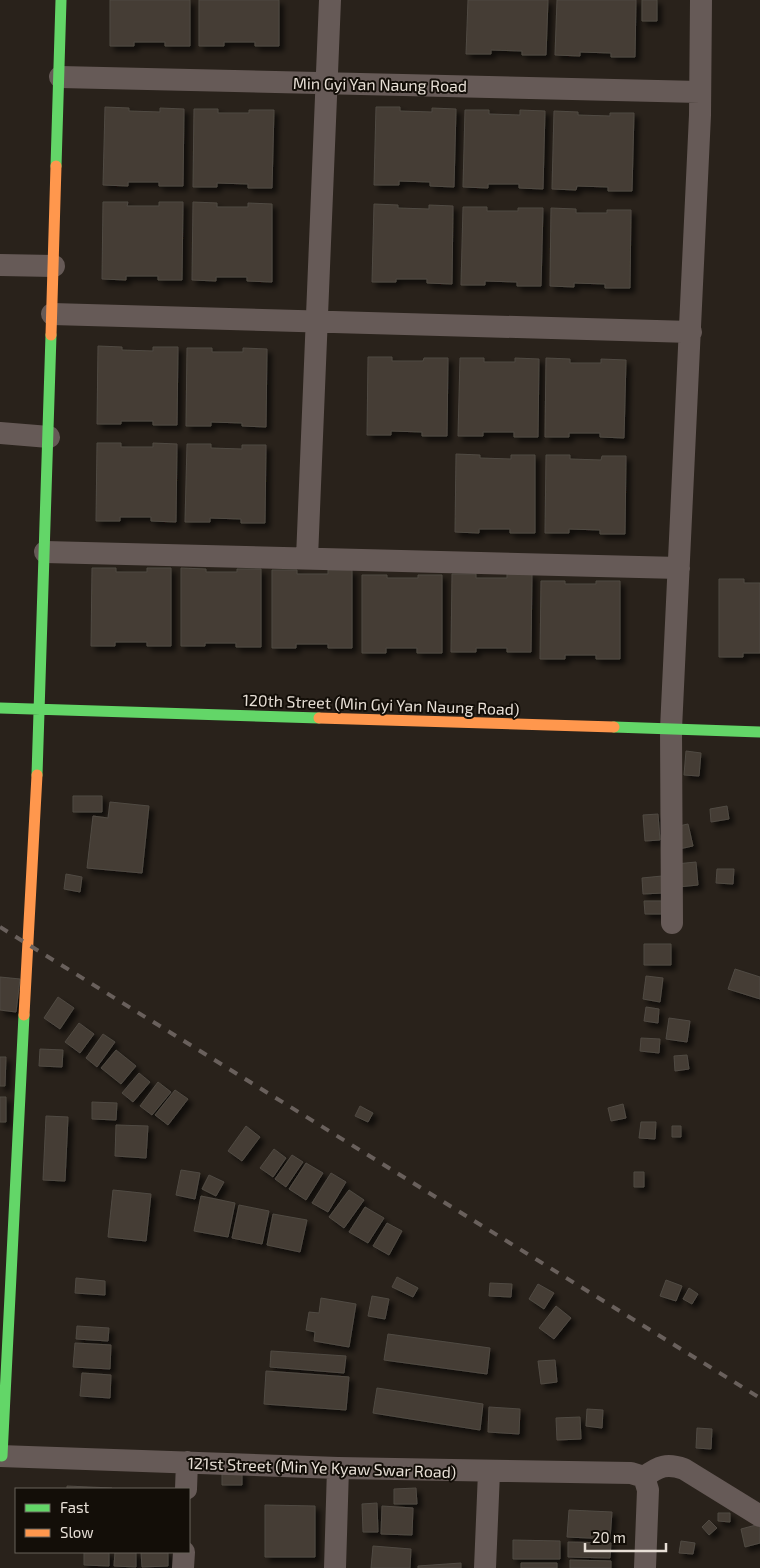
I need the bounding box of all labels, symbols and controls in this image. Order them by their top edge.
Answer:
street label: Min Gyi Yan Naung Road [293,73,467,95]
street label: 120th Street (Min Gyi Yan Naung Road) [242,690,520,718]
street label: 121st Street (Min Ye Kyaw Swar Road) [187,1453,457,1481]
legend [15,1488,190,1553]
text: Fast [60,1498,90,1516]
scale bar [585,1520,666,1552]
text: Slow [60,1523,94,1541]
text: 20 m [592,1528,626,1546]

